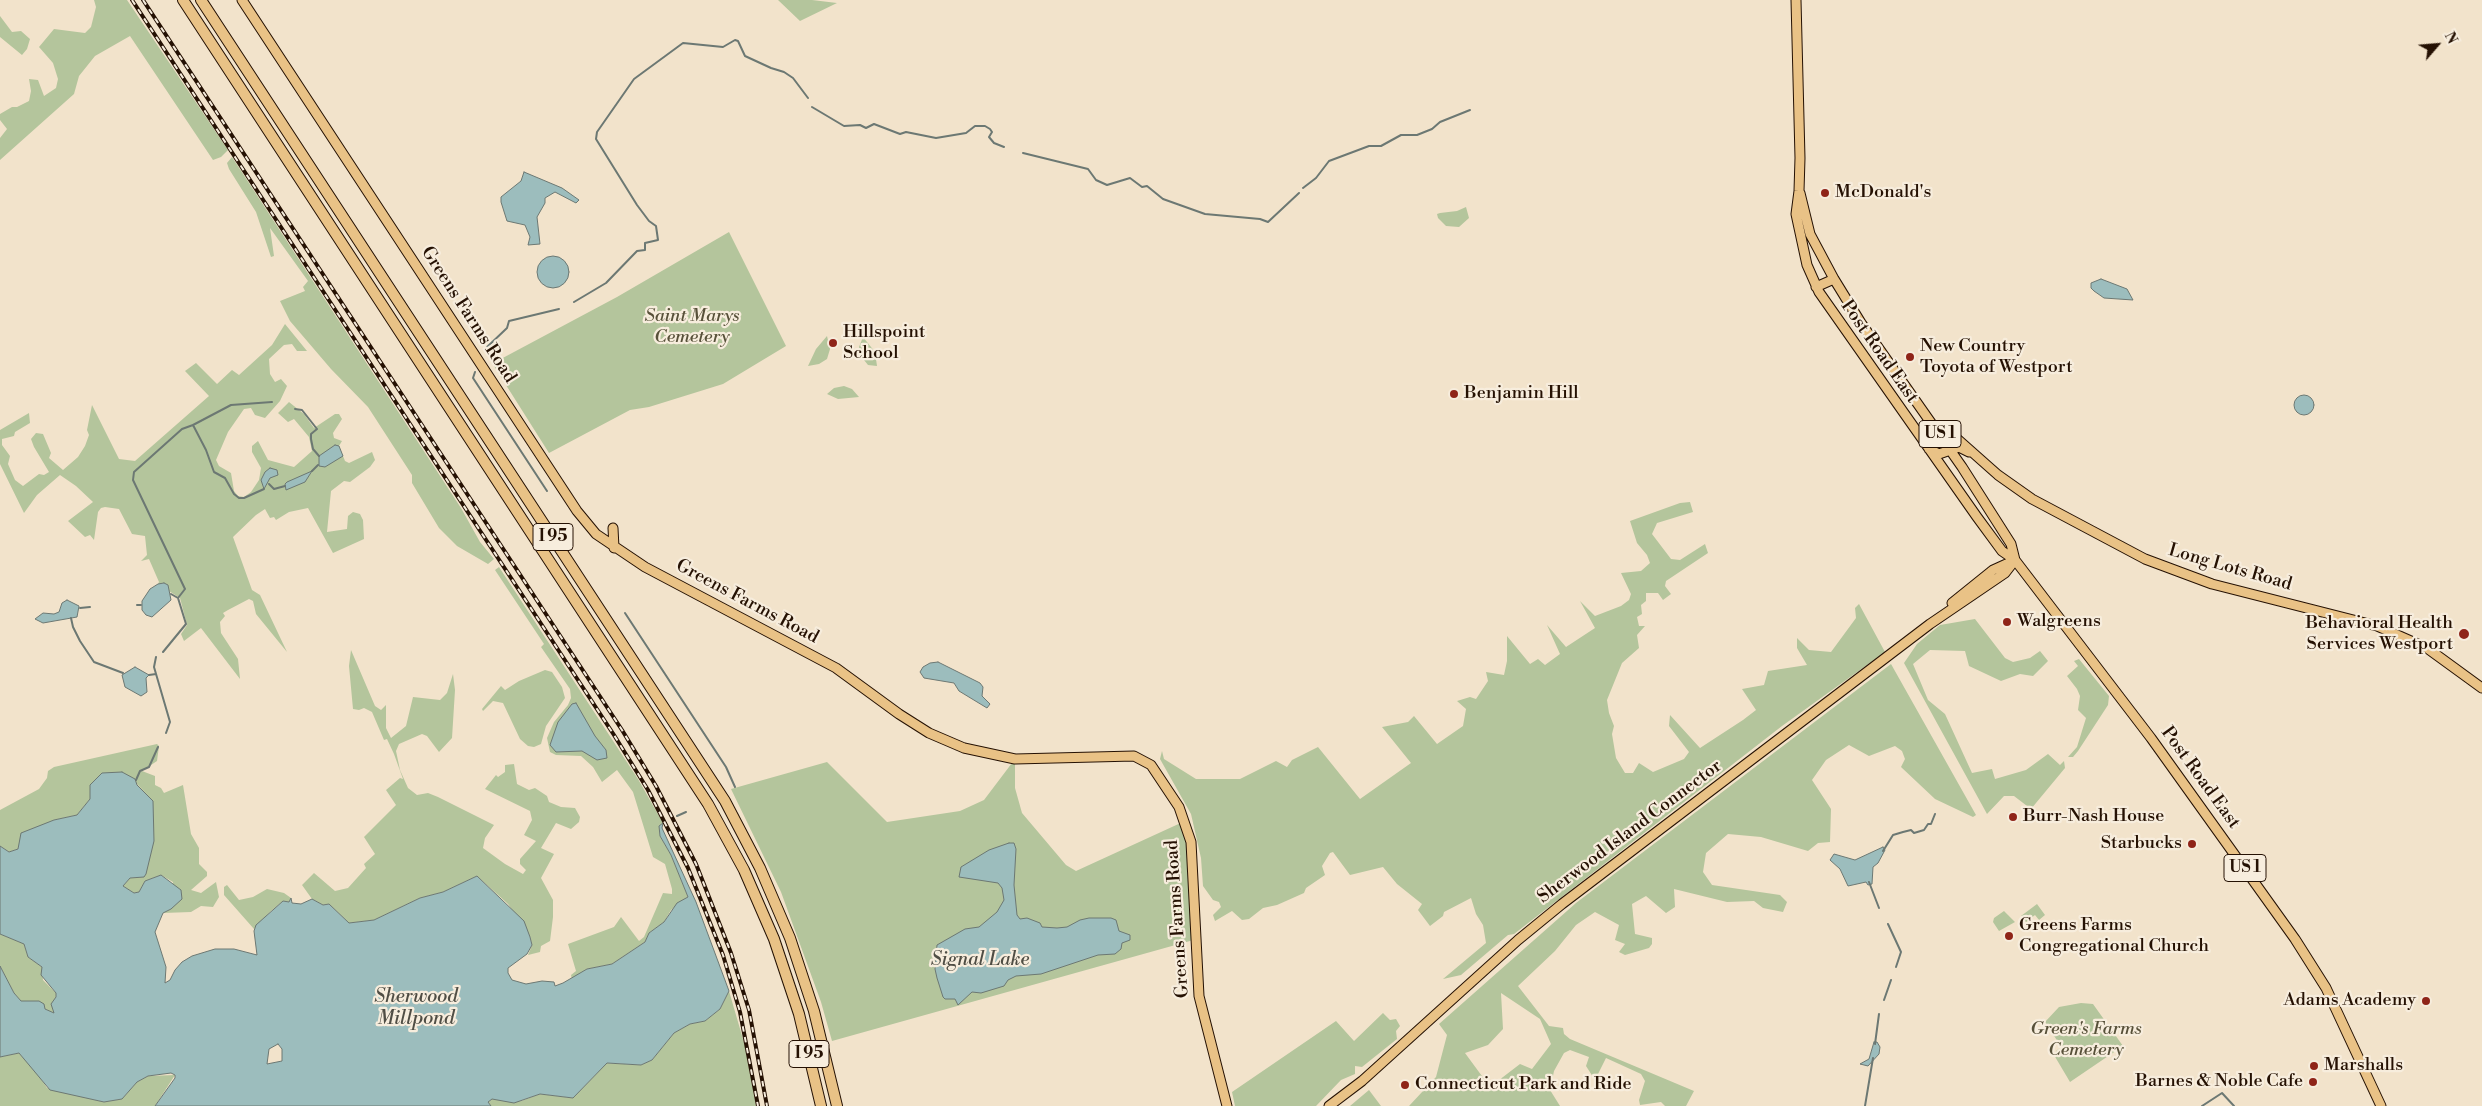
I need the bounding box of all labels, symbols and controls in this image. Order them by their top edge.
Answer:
north arrow [2412,20,2462,70]
text: N [2440,29,2461,47]
place label: McDonald's [1835,182,1931,204]
marker: McDonald's [1819,187,1831,199]
street label: Greens Farms Road [416,243,520,387]
street label: Post Road East [1836,296,1922,408]
park label: Saint Marys Cemetery [644,306,740,348]
place label: Hillspoint School [843,322,925,364]
place label: New Country Toyota of Westport [1920,336,2073,378]
marker: Hillspoint School [827,337,839,349]
marker: New Country Toyota of Westport [1904,351,1916,363]
place label: Benjamin Hill [1464,383,1579,405]
marker: Benjamin Hill [1448,388,1460,400]
road number: US 1 [1919,420,1961,448]
road number: I 95 [533,524,573,550]
street label: Long Lots Road [2166,540,2294,596]
street label: Greens Farms Road [672,555,822,649]
place label: Walgreens [2017,611,2101,633]
place label: Behavioral Health Services Westport [2305,613,2453,656]
marker: Walgreens [2001,616,2013,628]
marker: Behavioral Health Services Westport [2457,627,2471,641]
street label: Post Road East [2156,723,2244,833]
street label: Sherwood Island Connector [1534,756,1726,908]
place label: Burr-Nash House [2023,806,2164,828]
marker: Burr-Nash House [2007,811,2019,823]
place label: Starbucks [2101,833,2182,855]
marker: Starbucks [2186,838,2198,850]
street label: Greens Farms Road [1162,839,1194,999]
road number: US 1 [2224,854,2266,881]
place label: Greens Farms Congregational Church [2019,915,2209,958]
marker: Greens Farms Congregational Church [2003,930,2015,942]
water label: Signal Lake [931,949,1029,971]
water label: Sherwood Millpond [374,986,458,1030]
place label: Adams Academy [2284,990,2416,1012]
marker: Adams Academy [2420,995,2432,1007]
park label: Green's Farms Cemetery [2030,1019,2142,1062]
road number: I 95 [789,1040,829,1068]
place label: Marshalls [2324,1055,2403,1077]
marker: Marshalls [2308,1060,2320,1072]
place label: Barnes & Noble Cafe [2135,1071,2303,1093]
place label: Connecticut Park and Ride [1415,1074,1631,1096]
marker: Barnes & Noble Cafe [2307,1076,2319,1088]
marker: Connecticut Park and Ride [1399,1079,1411,1091]

